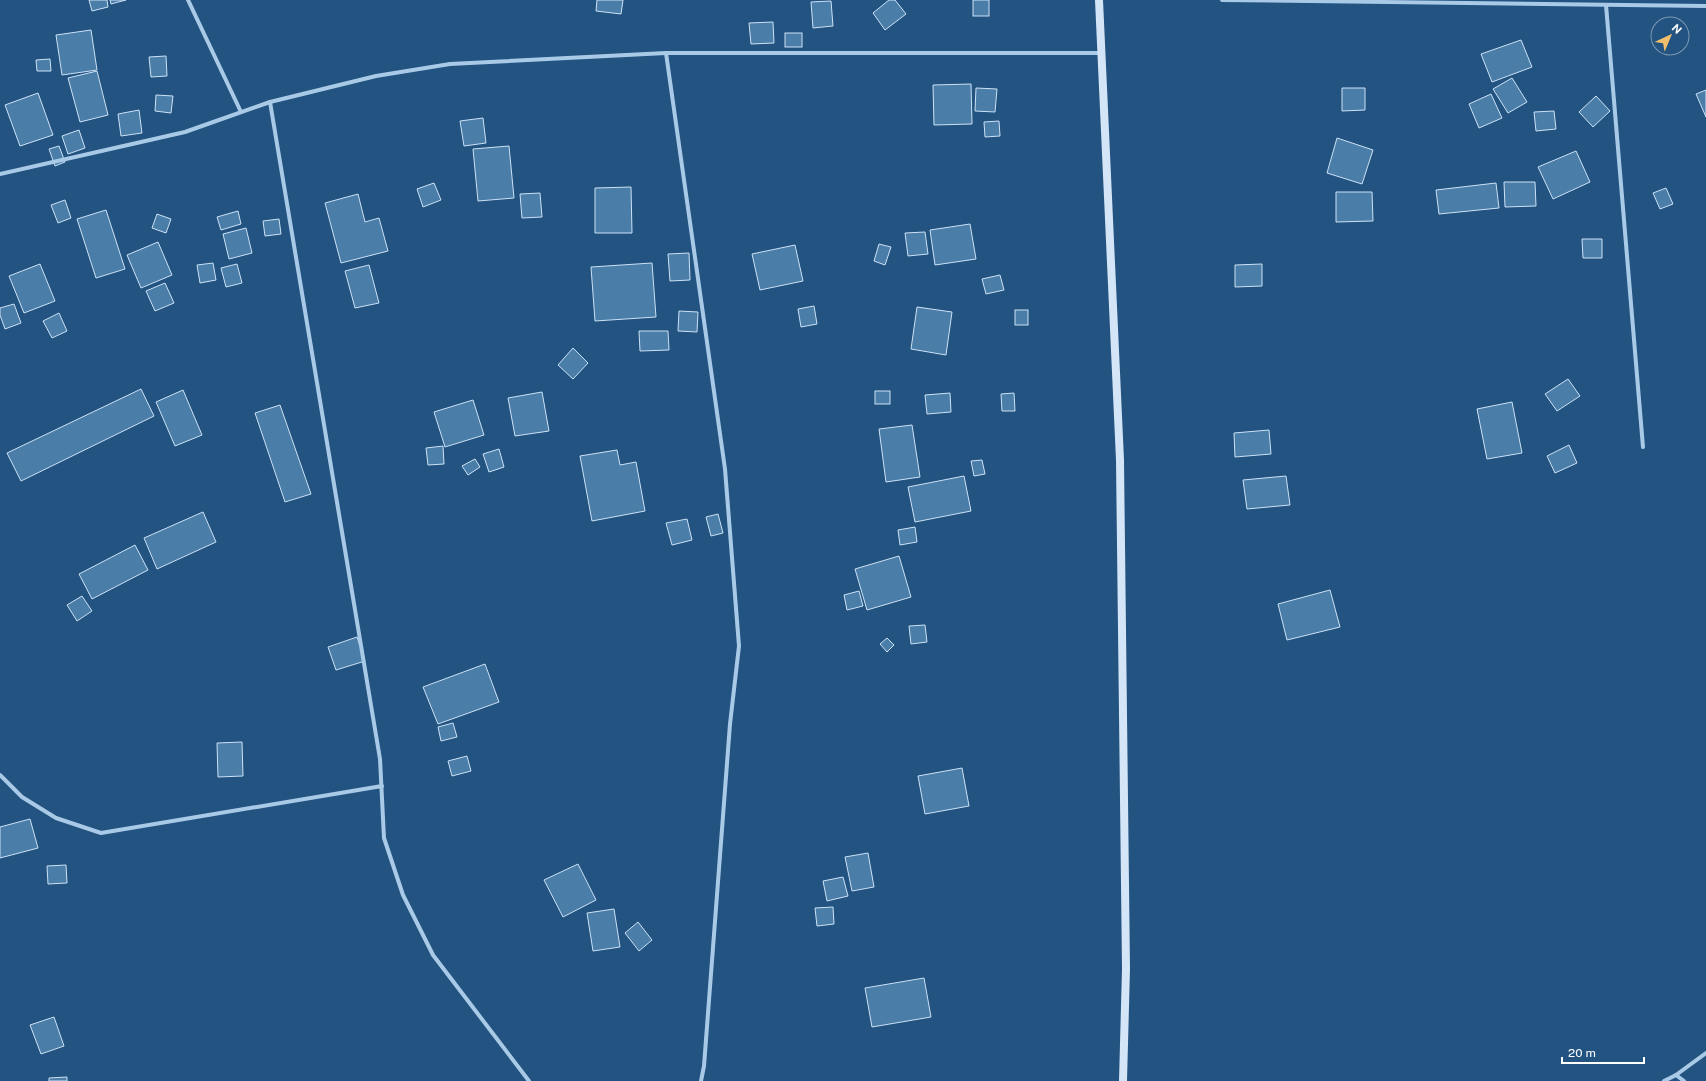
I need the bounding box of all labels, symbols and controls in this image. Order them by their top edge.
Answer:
north arrow [1650,16,1690,56]
text: N [1670,22,1684,36]
scale bar [1562,1039,1644,1065]
text: 20 m [1568,1046,1596,1060]

